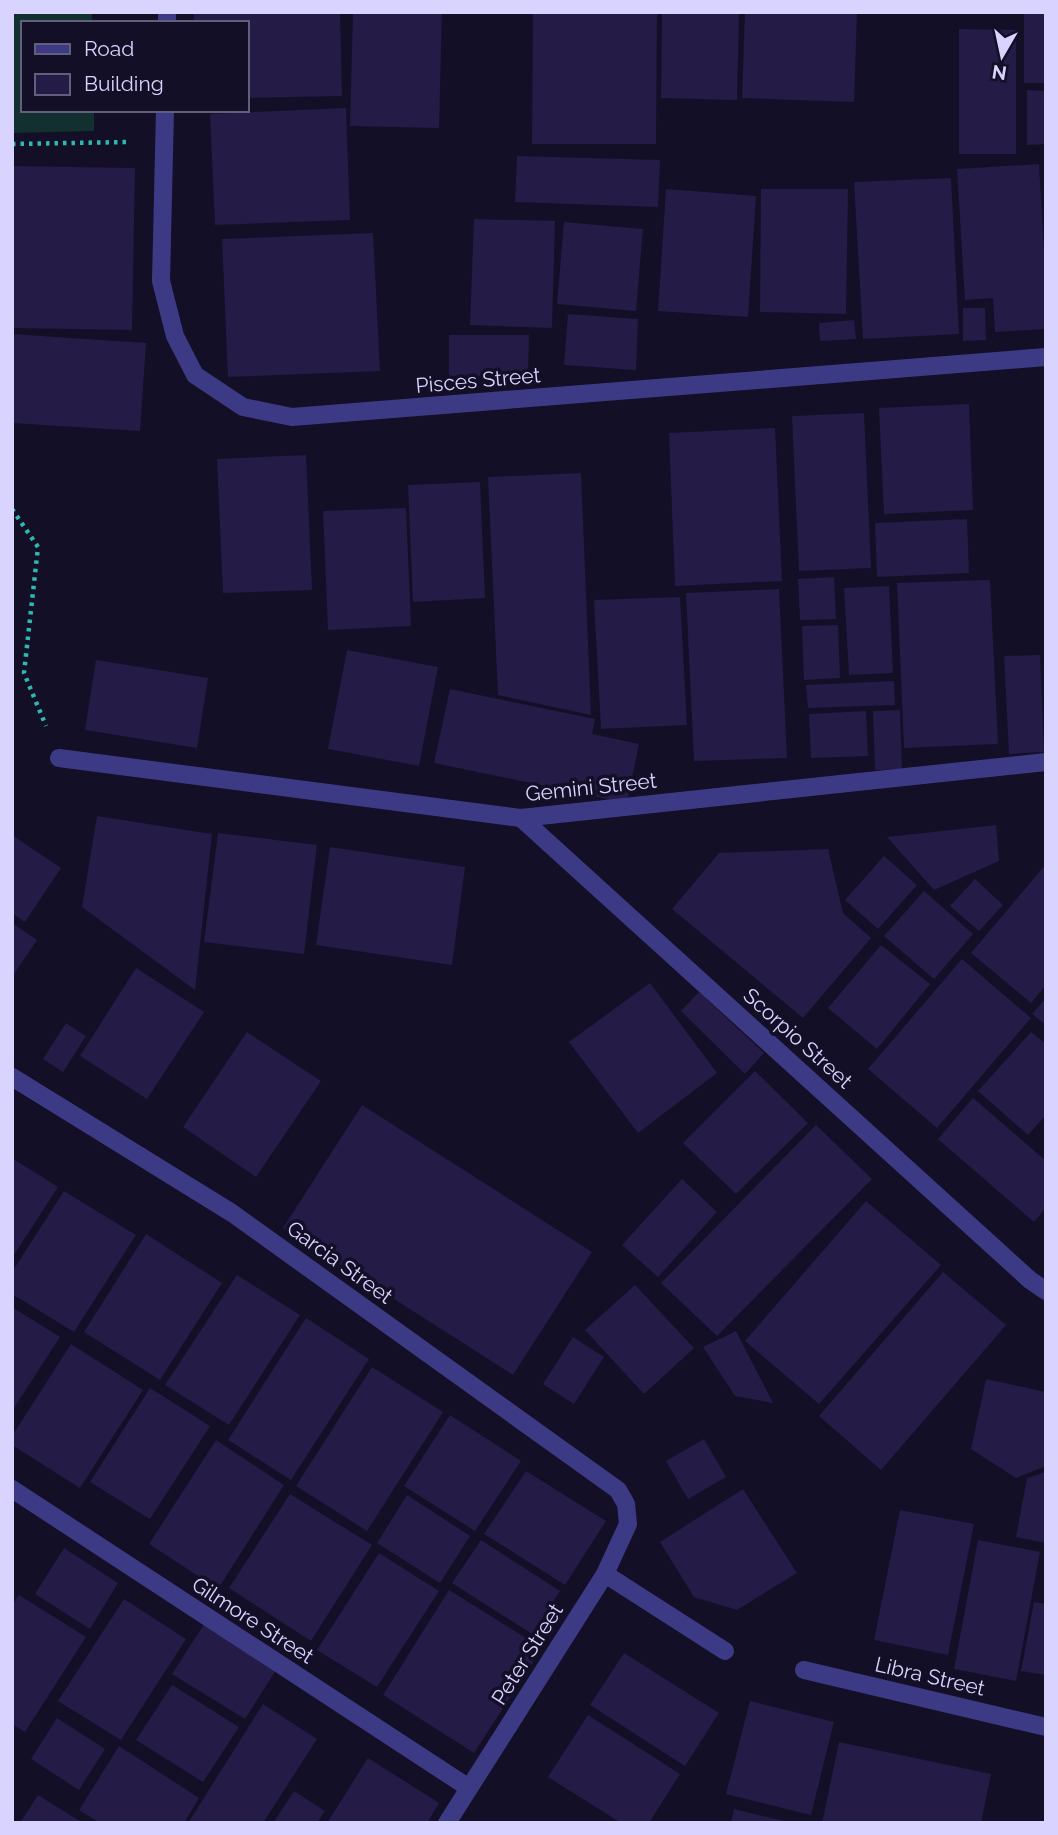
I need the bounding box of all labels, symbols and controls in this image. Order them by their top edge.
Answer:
legend [21,21,248,112]
north arrow [967,21,1037,91]
text: Road [84,36,134,61]
text: N [990,61,1008,85]
text: Building [84,71,164,96]
street label: Pisces Street [415,362,541,398]
street label: Gemini Street [524,768,658,806]
street label: Scorpio Street [738,983,858,1093]
street label: Garcia Street [282,1215,398,1309]
street label: Gilmore Street [187,1571,319,1669]
street label: Peter Street [486,1599,568,1709]
street label: Libra Street [873,1651,987,1701]

